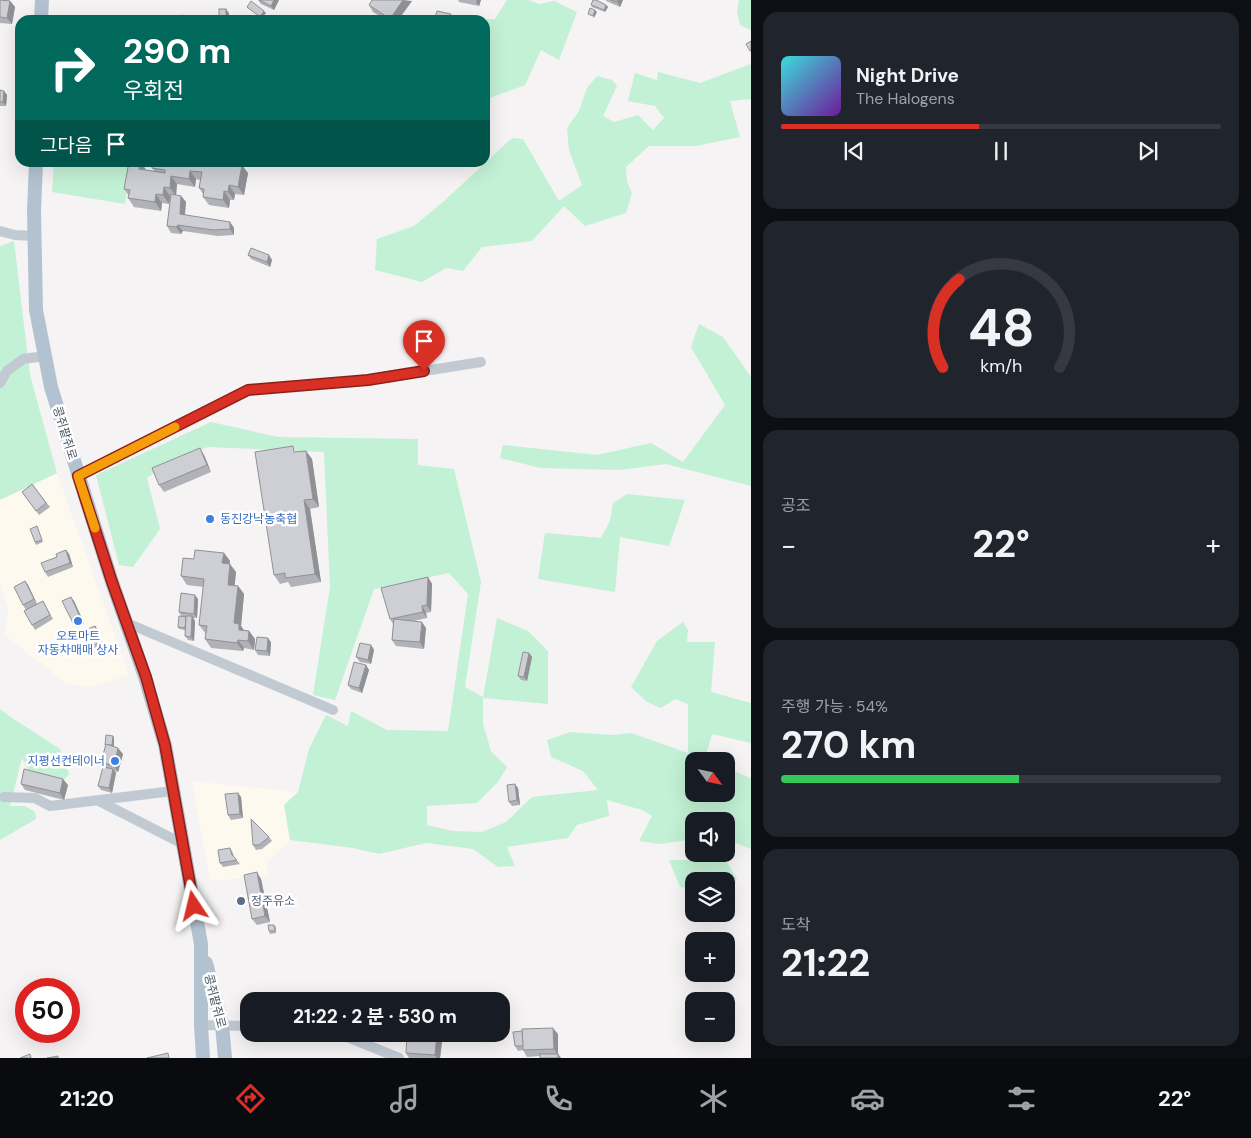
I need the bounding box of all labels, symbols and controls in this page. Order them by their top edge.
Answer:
text: 290 m [123,28,231,74]
icon: right [40,35,105,100]
text: Night Drive [856,63,959,88]
text: 우회전 [123,76,184,105]
text: The Halogens [856,88,955,109]
icon: arrive [102,130,130,158]
text: 그다음 [40,133,92,158]
icon: previous [840,137,868,165]
icon: pause [987,137,1015,165]
icon: next [1134,137,1162,165]
text: 48 [968,294,1034,362]
pin [403,320,445,371]
icon: arrive [410,327,438,355]
text: km/h [980,354,1022,378]
street label: 콩쥐팥쥐로 [49,404,81,462]
text: 공조 [781,495,810,516]
place label: 동진강낙농축협 [220,511,297,527]
marker: 동진강낙농축협 [204,513,216,525]
text: 22° [972,519,1030,569]
text: − [781,527,796,564]
text: + [1206,527,1221,564]
marker: 오토마트 자동차매매 상사 [72,615,84,627]
place label: 오토마트 자동차매매 상사 [38,628,118,658]
text: 주행 가능 · 54% [781,696,888,717]
text: 270 km [781,720,916,770]
north arrow [685,752,735,802]
map controls [685,752,735,1042]
place label: 지평선컨테이너 [28,753,105,769]
marker: 지평선컨테이너 [109,755,121,767]
button: sound [685,812,735,862]
button: layers [685,872,735,922]
position arrow [167,879,219,931]
place label: 정주유소 [251,893,295,909]
marker: 정주유소 [235,895,247,907]
text: 도착 [781,914,810,935]
button: + [685,932,735,982]
text: 21:22 [781,938,870,988]
street label: 콩쥐팥쥐로 [201,972,229,1030]
speed limit sign: 50 [15,978,80,1043]
button: − [685,992,735,1042]
text: 21:22 · 2 분 · 530 m [293,1004,457,1029]
icon: directions [233,1081,268,1116]
icon: music [387,1081,422,1116]
icon: phone [541,1081,576,1116]
icon: climate [696,1081,731,1116]
icon: car [850,1081,885,1116]
icon: filters [1004,1081,1039,1116]
text: 21:20 [60,1084,114,1113]
text: 22° [1158,1084,1191,1113]

